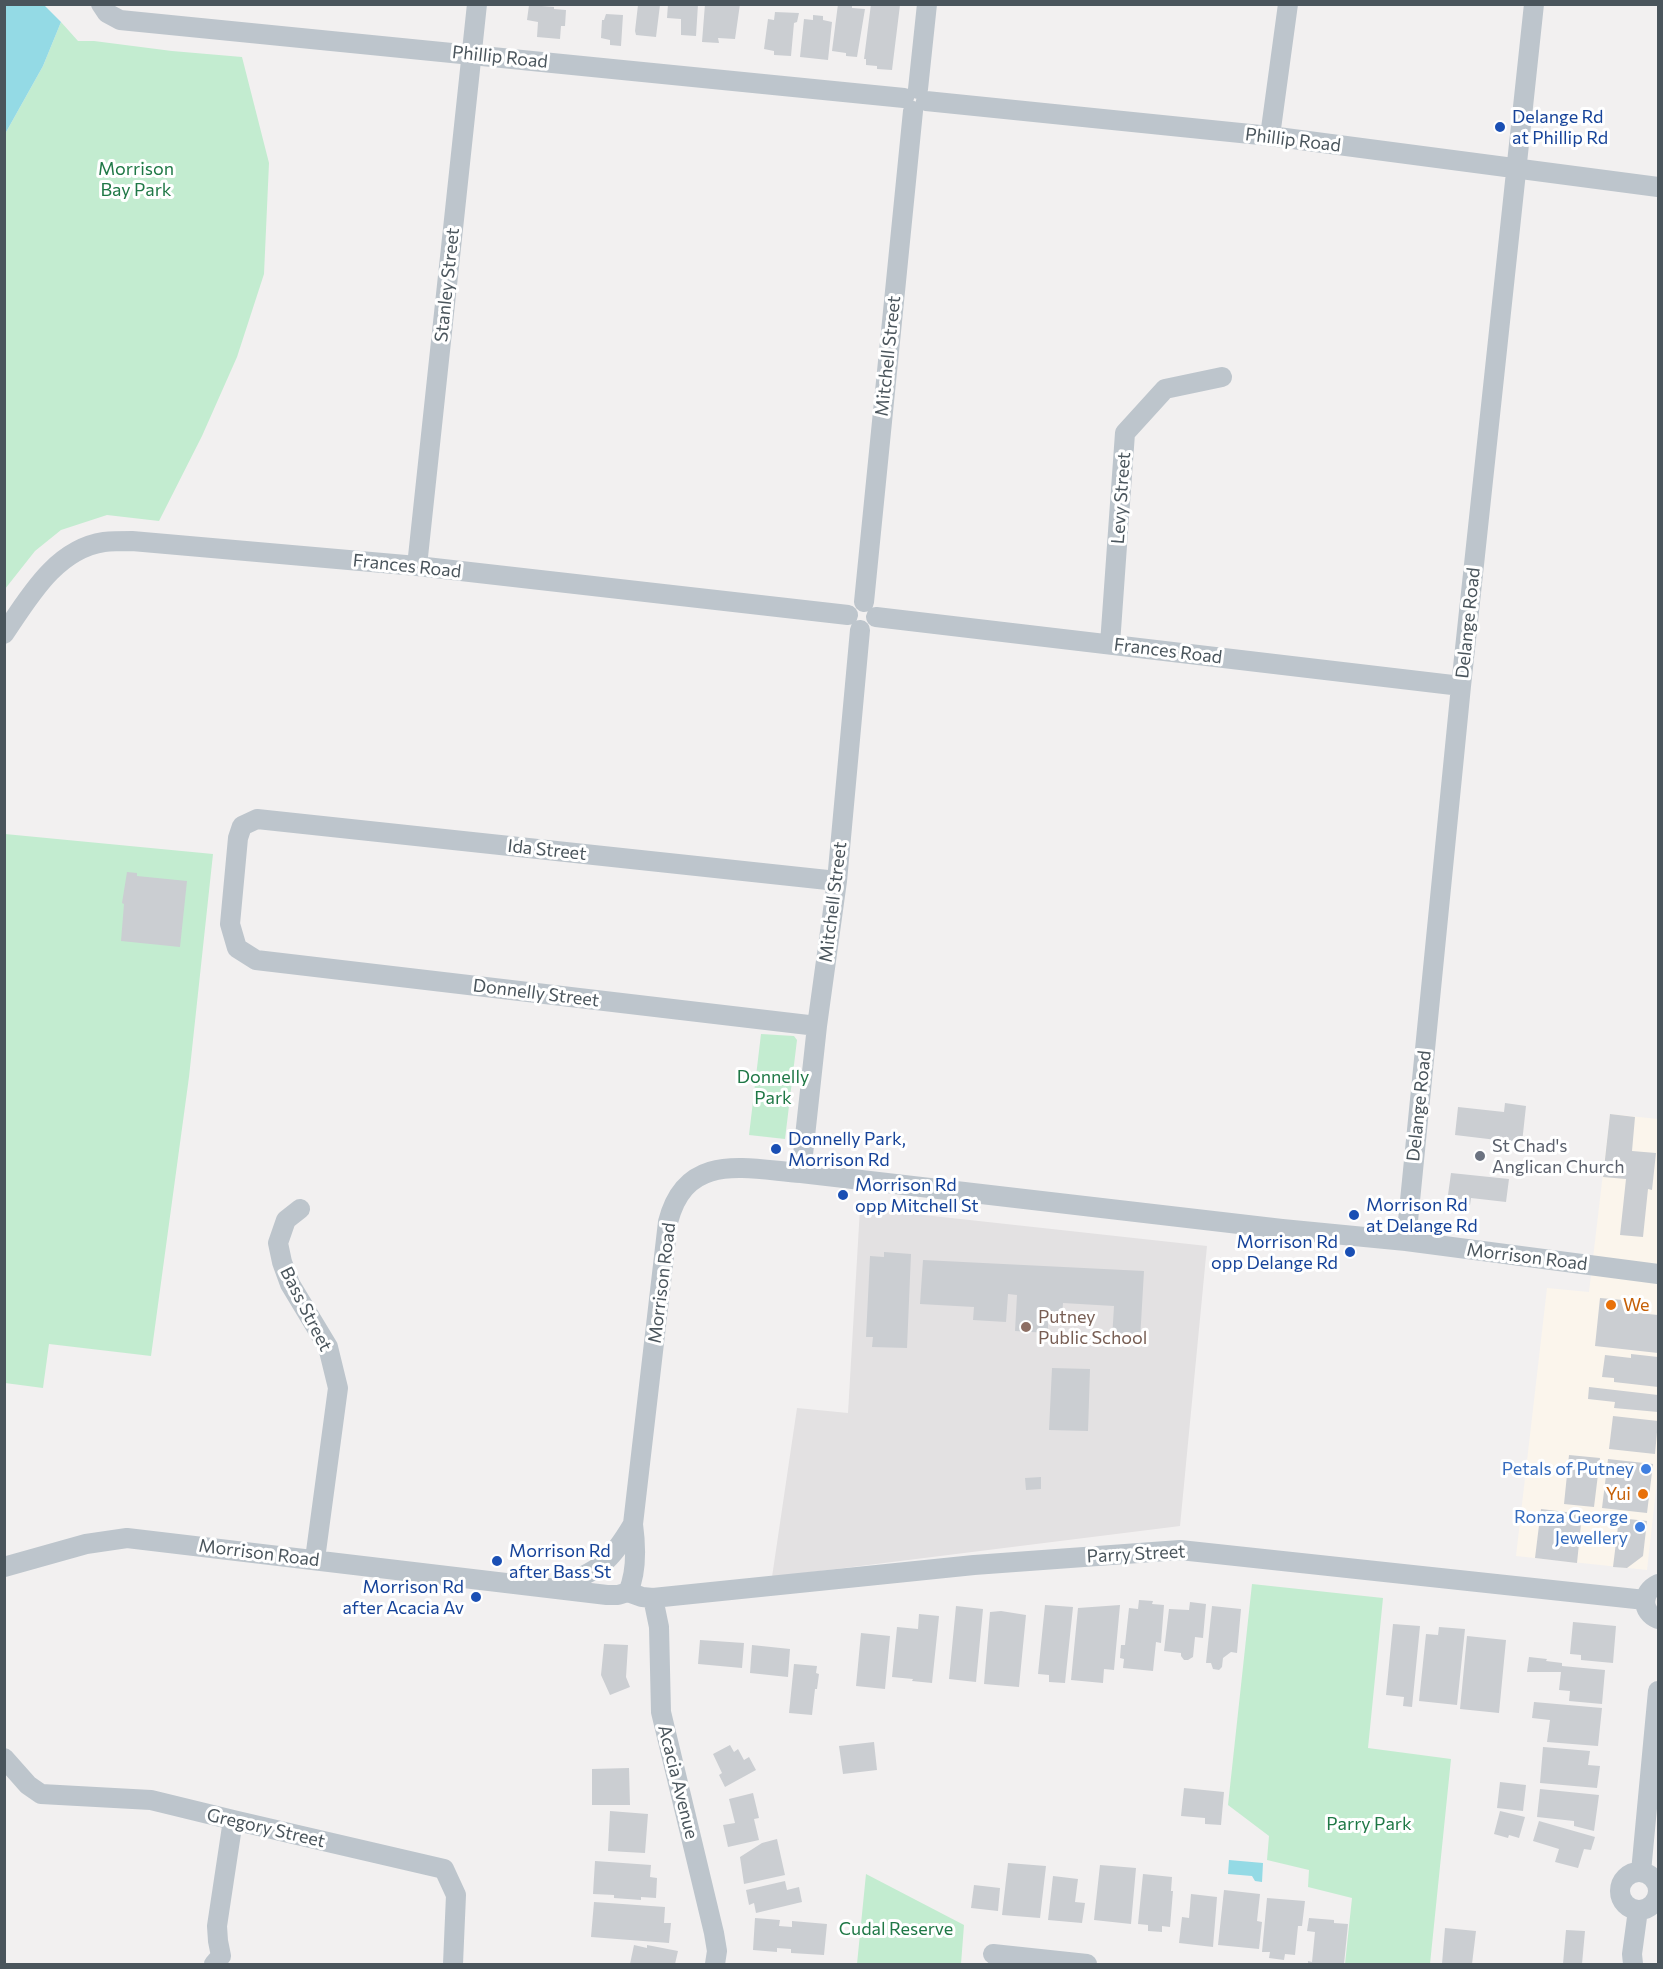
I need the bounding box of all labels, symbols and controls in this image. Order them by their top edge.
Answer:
street label: Phillip Road [451,41,549,73]
place label: Delange Rd at Phillip Rd [1512,106,1608,148]
marker: Delange Rd at Phillip Rd [1493,120,1507,134]
street label: Phillip Road [1244,123,1342,157]
park label: Morrison Bay Park [98,158,174,201]
street label: Stanley Street [430,227,464,343]
street label: Mitchell Street [871,295,905,417]
street label: Levy Street [1107,451,1135,545]
street label: Frances Road [352,550,462,582]
street label: Delange Road [1451,566,1485,680]
street label: Frances Road [1113,634,1223,668]
street label: Ida Street [507,835,587,865]
street label: Mitchell Street [815,840,851,964]
street label: Donnelly Street [472,975,600,1011]
street label: Delange Road [1402,1049,1436,1163]
park label: Donnelly Park [737,1066,809,1108]
place label: Donnelly Park, Morrison Rd [788,1128,906,1170]
place label: St Chad's Anglican Church [1492,1135,1625,1178]
marker: Donnelly Park, Morrison Rd [769,1142,783,1156]
marker: St Chad's Anglican Church [1473,1149,1487,1163]
place label: Morrison Rd opp Mitchell St [855,1174,979,1216]
marker: Morrison Rd opp Mitchell St [836,1188,850,1202]
place label: Morrison Rd at Delange Rd [1366,1194,1478,1236]
marker: Morrison Rd at Delange Rd [1347,1208,1361,1222]
street label: Morrison Road [644,1221,680,1345]
place label: Morrison Rd opp Delange Rd [1211,1231,1338,1274]
street label: Morrison Road [1465,1239,1589,1275]
marker: Morrison Rd opp Delange Rd [1343,1245,1357,1259]
street label: Bass Street [276,1263,336,1355]
place label: We [1623,1294,1650,1316]
marker: We [1604,1298,1618,1312]
place label: Putney Public School [1038,1306,1147,1348]
marker: Putney Public School [1019,1320,1033,1334]
place label: Petals of Putney [1502,1458,1634,1480]
marker: Petals of Putney [1639,1462,1653,1476]
place label: Yui [1606,1483,1631,1505]
marker: Yui [1636,1487,1650,1501]
place label: Ronza George Jewellery [1514,1506,1628,1549]
marker: Ronza George Jewellery [1633,1520,1647,1534]
street label: Morrison Road [197,1535,321,1571]
place label: Morrison Rd after Bass St [509,1540,611,1582]
street label: Parry Street [1086,1541,1186,1567]
marker: Morrison Rd after Bass St [490,1554,504,1568]
place label: Morrison Rd after Acacia Av [342,1576,464,1618]
marker: Morrison Rd after Acacia Av [469,1590,483,1604]
street label: Acacia Avenue [653,1723,703,1841]
street label: Gregory Street [205,1804,327,1852]
park label: Parry Park [1326,1813,1412,1835]
park label: Cudal Reserve [839,1918,953,1940]

